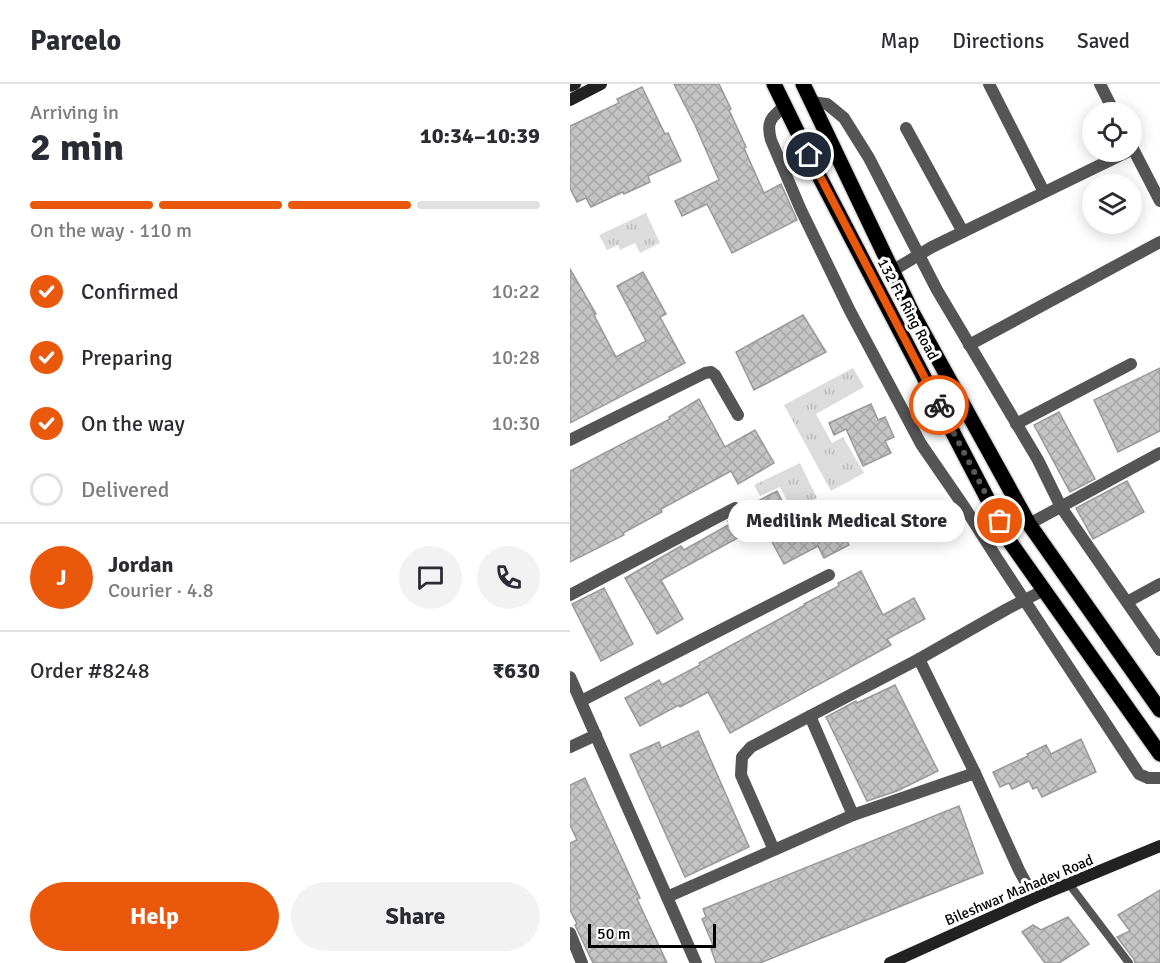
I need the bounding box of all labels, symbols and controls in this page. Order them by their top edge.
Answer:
text: Parcelo [30,24,121,58]
text: Map [881,28,919,54]
text: Directions [952,28,1044,54]
text: Saved [1077,28,1130,54]
text: Arriving in [30,100,119,125]
map controls [1082,102,1142,234]
button: locate [1082,102,1142,162]
text: 10:34–10:39 [420,122,540,149]
text: 2 min [30,123,124,171]
pin [783,129,834,180]
icon: home [792,138,825,171]
button: layers [1082,174,1142,234]
text: On the way · 110 m [30,218,192,243]
street label: 132 Ft. Ring Road [874,255,942,363]
icon: check [30,275,63,308]
text: Confirmed [81,278,179,305]
text: 10:22 [491,279,540,304]
icon: check [30,341,63,374]
text: Preparing [81,344,173,371]
text: 10:28 [491,345,540,370]
courier [909,375,969,435]
icon: bike [923,389,956,422]
icon: check [30,407,63,440]
text: On the way [81,410,185,437]
text: 10:30 [491,411,540,436]
text: Delivered [81,476,169,503]
pin [974,495,1025,546]
callout: Medilink Medical Store [727,500,964,542]
icon: bag [983,504,1016,537]
text: Medilink Medical Store [746,508,947,533]
button: chat [399,546,462,609]
button: phone [477,546,540,609]
text: Jordan [108,551,174,578]
text: J [56,564,67,591]
text: Courier · 4.8 [108,578,214,603]
text: Order #8248 [30,657,150,684]
text: ₹630 [492,657,540,684]
street label: Bileshwar Mahadev Road [942,851,1096,929]
button: Help [30,882,279,951]
button: Share [291,882,540,951]
scale bar [588,921,716,948]
text: 50 m [597,924,631,944]

